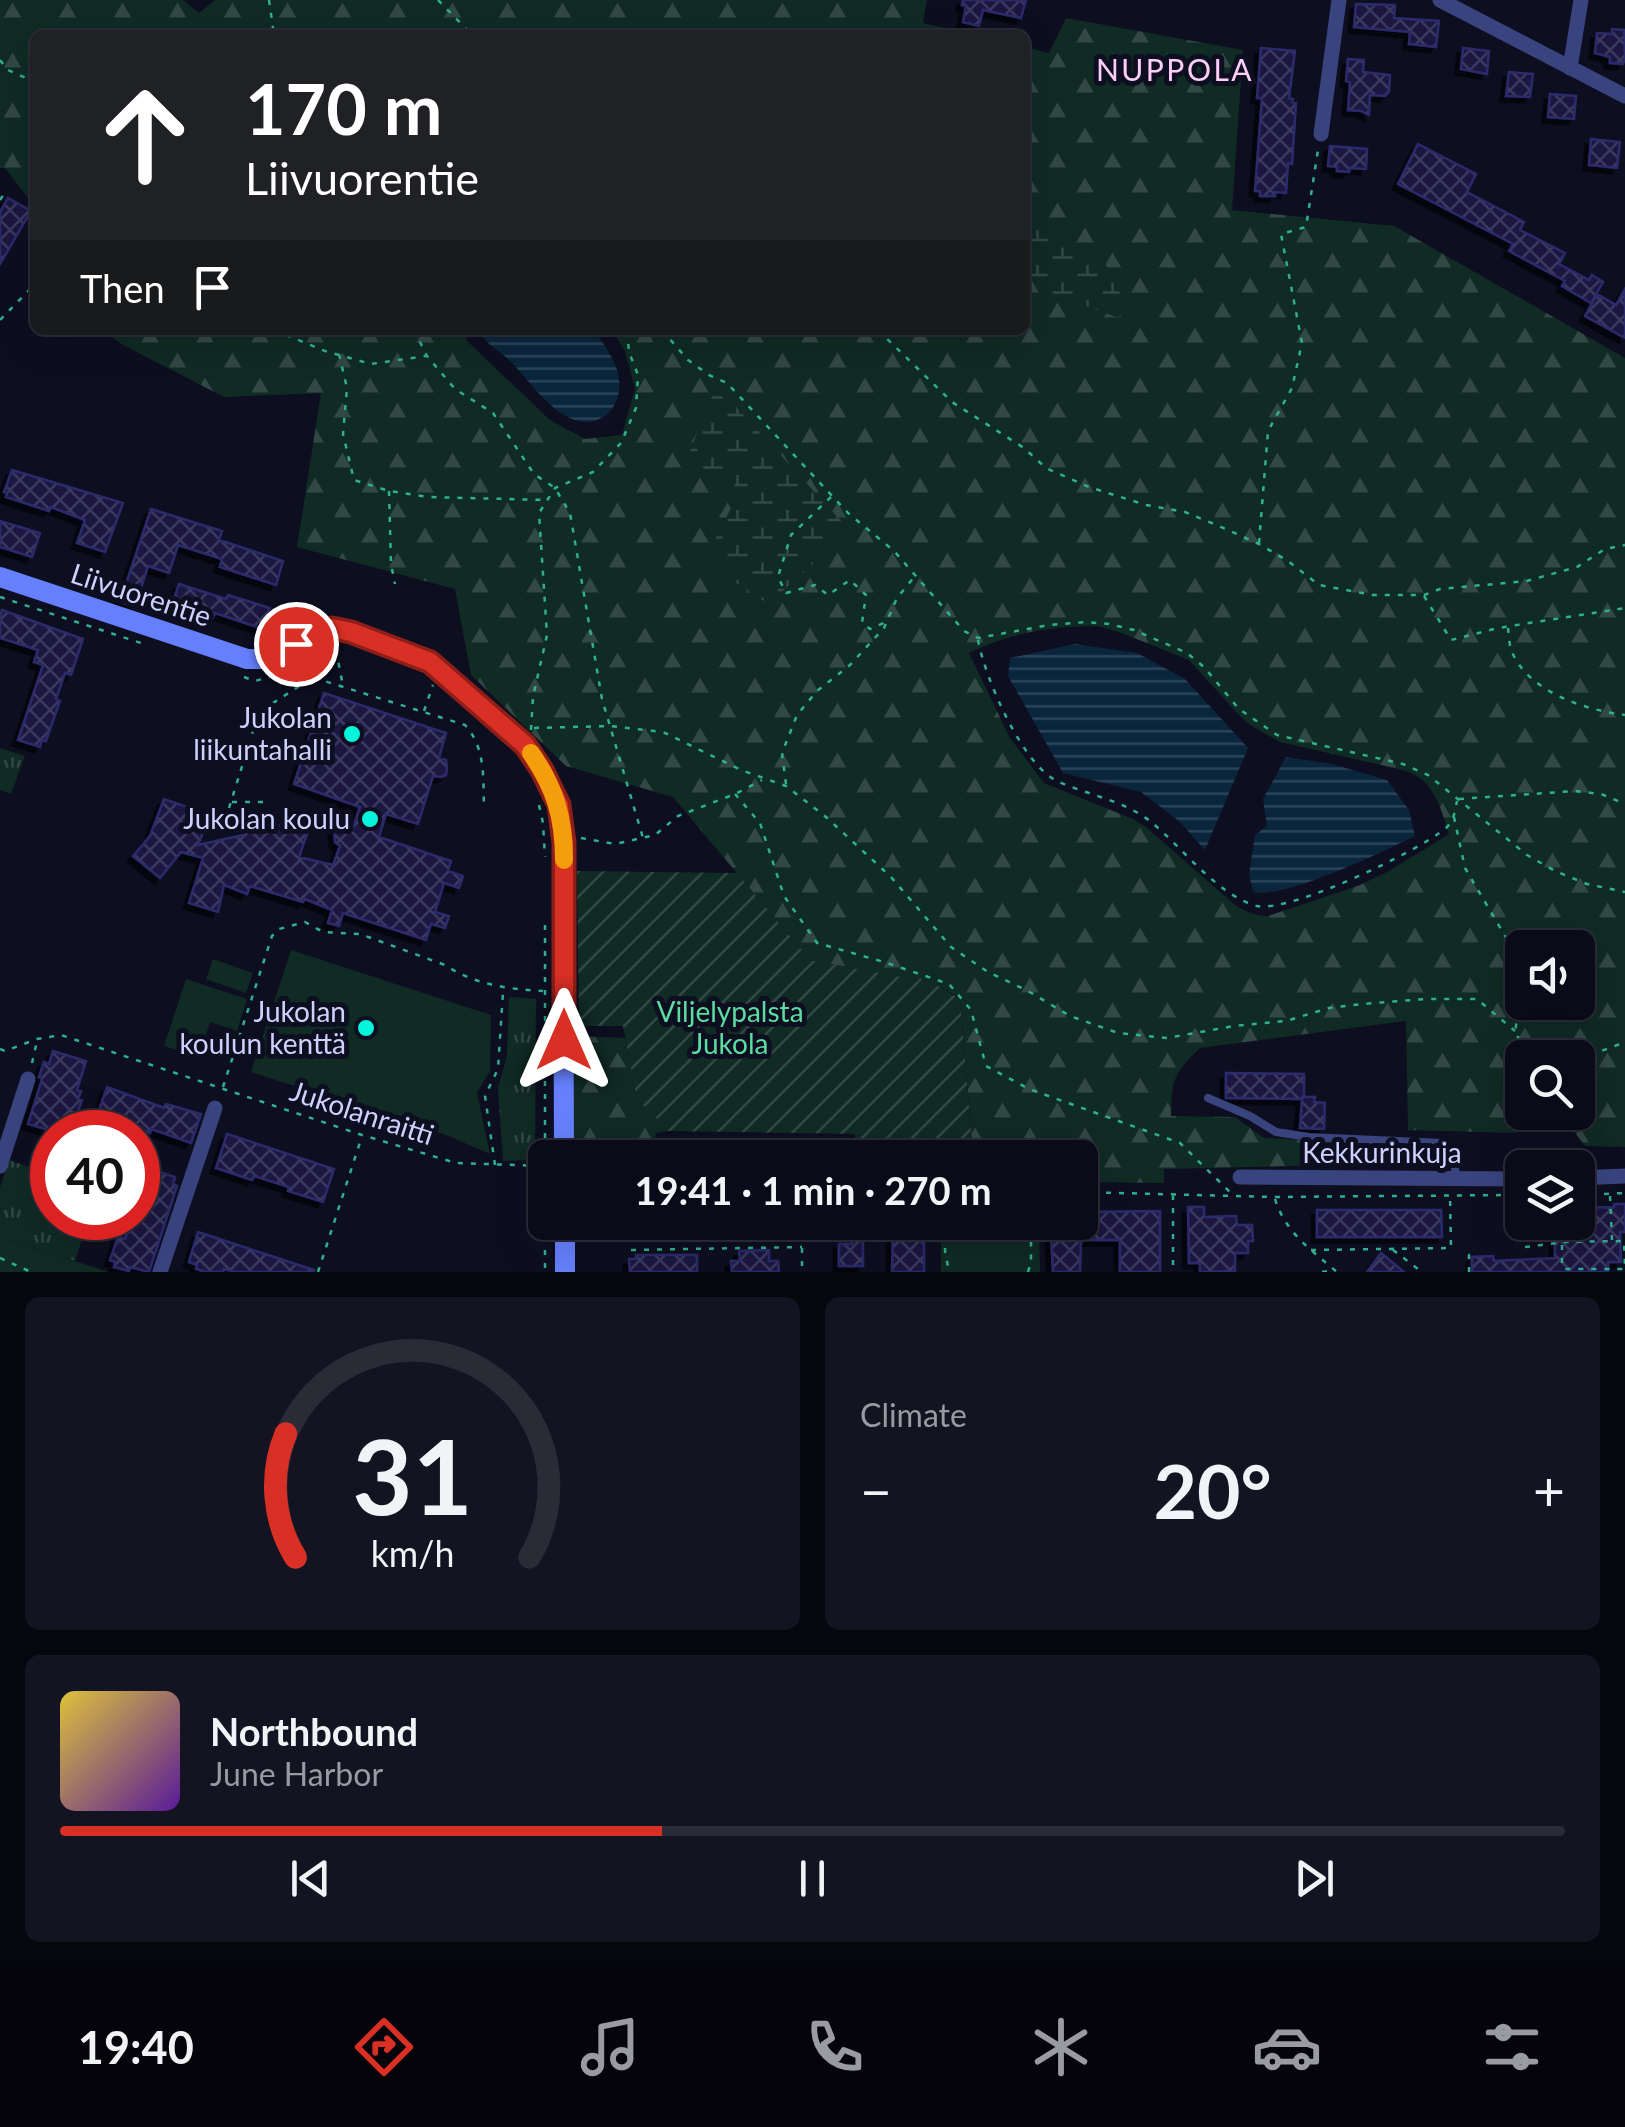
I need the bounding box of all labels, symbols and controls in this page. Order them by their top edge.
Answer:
district label: NUPPOLA [1096,51,1254,87]
text: 170 m [245,66,442,150]
icon: ahead [80,70,210,200]
text: Liivuorentie [245,151,479,205]
icon: arrive [185,260,240,315]
text: Then [80,265,165,311]
street label: Liivuorentie [67,555,216,633]
pin [254,602,339,687]
icon: arrive [269,617,324,672]
place label: Jukolan liikuntahalli [193,700,332,766]
marker: Jukolan liikuntahalli [341,723,363,745]
place label: Jukolan koulu [183,801,350,835]
marker: Jukolan koulu [359,808,381,830]
map controls [1505,930,1595,1240]
button: sound [1505,930,1595,1020]
position arrow [512,988,616,1092]
place label: Jukolan koulun kenttä [179,994,346,1060]
park label: Viljelypalsta Jukola [656,994,804,1060]
marker: Jukolan koulun kenttä [355,1017,377,1039]
button: search [1505,1040,1595,1130]
street label: Jukolanraitti [286,1073,438,1151]
speed limit sign: 40 [30,1110,160,1240]
street label: Kekkurinkuja [1302,1135,1462,1169]
button: layers [1505,1150,1595,1240]
text: 19:41 · 1 min · 270 m [634,1167,992,1213]
text: Climate [860,1395,967,1434]
text: 31 [352,1412,473,1537]
text: 20° [1153,1445,1272,1535]
text: − [860,1457,892,1523]
text: + [1533,1457,1565,1523]
text: km/h [371,1532,454,1575]
text: Northbound [210,1708,418,1754]
text: June Harbor [210,1754,383,1793]
icon: previous [283,1851,338,1906]
icon: pause [785,1851,840,1906]
icon: next [1287,1851,1342,1906]
icon: directions [349,2012,419,2082]
icon: music [575,2012,645,2082]
icon: phone [800,2012,870,2082]
icon: climate [1026,2012,1096,2082]
icon: car [1252,2012,1322,2082]
icon: filters [1477,2012,1547,2082]
text: 19:40 [78,2020,194,2074]

